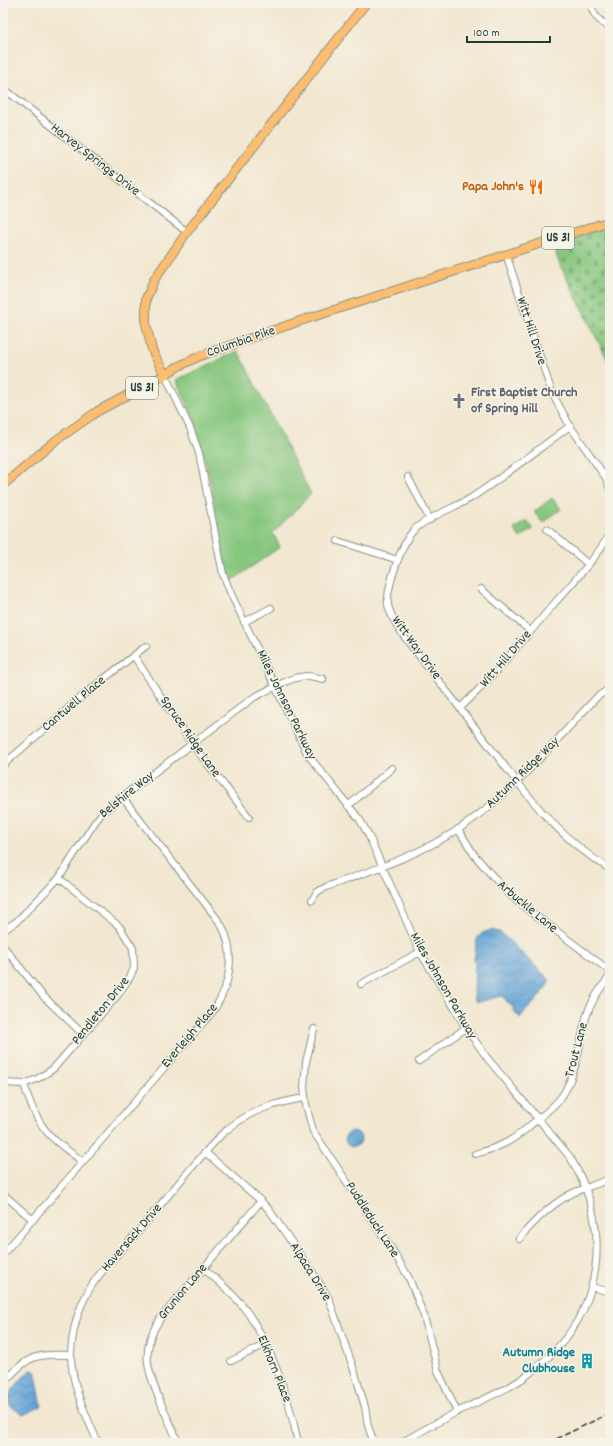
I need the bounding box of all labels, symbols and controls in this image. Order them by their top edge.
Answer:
scale bar [467,18,550,44]
text: 100 m [473,25,500,42]
street label: Harvey Springs Drive [46,119,144,201]
place label: Papa John's [462,177,524,197]
restaurant icon: Papa John's [527,178,545,196]
road number: US 31 [542,227,574,249]
street label: Witt Hill Drive [511,294,551,368]
street label: Columbia Pike [204,321,278,363]
road number: US 31 [126,377,158,399]
place label: First Baptist Church of Spring Hill [471,383,578,419]
church icon: First Baptist Church of Spring Hill [450,392,468,410]
street label: Witt Way Drive [386,612,446,684]
street label: Witt Hill Drive [475,626,537,692]
street label: Miles Johnson Parkway [251,646,322,764]
street label: Cantwell Place [38,671,110,737]
street label: Spruce Ridge Lane [155,692,225,782]
street label: Autumn Ridge Way [482,732,565,813]
street label: Belshire Way [95,766,159,823]
street label: Arbuckle Lane [492,876,562,938]
street label: Miles Johnson Parkway [404,929,482,1043]
street label: Pendleton Drive [67,972,135,1050]
street label: Everleigh Place [157,999,223,1073]
street label: Trout Lane [560,1020,594,1080]
street label: Puddleduck Lane [340,1178,404,1262]
street label: Haversack Drive [97,1199,167,1277]
street label: Alpaca Drive [284,1239,336,1305]
street label: Grunion Lane [153,1259,213,1325]
street label: Elkhorn Place [251,1332,297,1406]
place label: Autumn Ridge Clubhouse [503,1343,575,1379]
building icon: Autumn Ridge Clubhouse [578,1352,596,1370]

